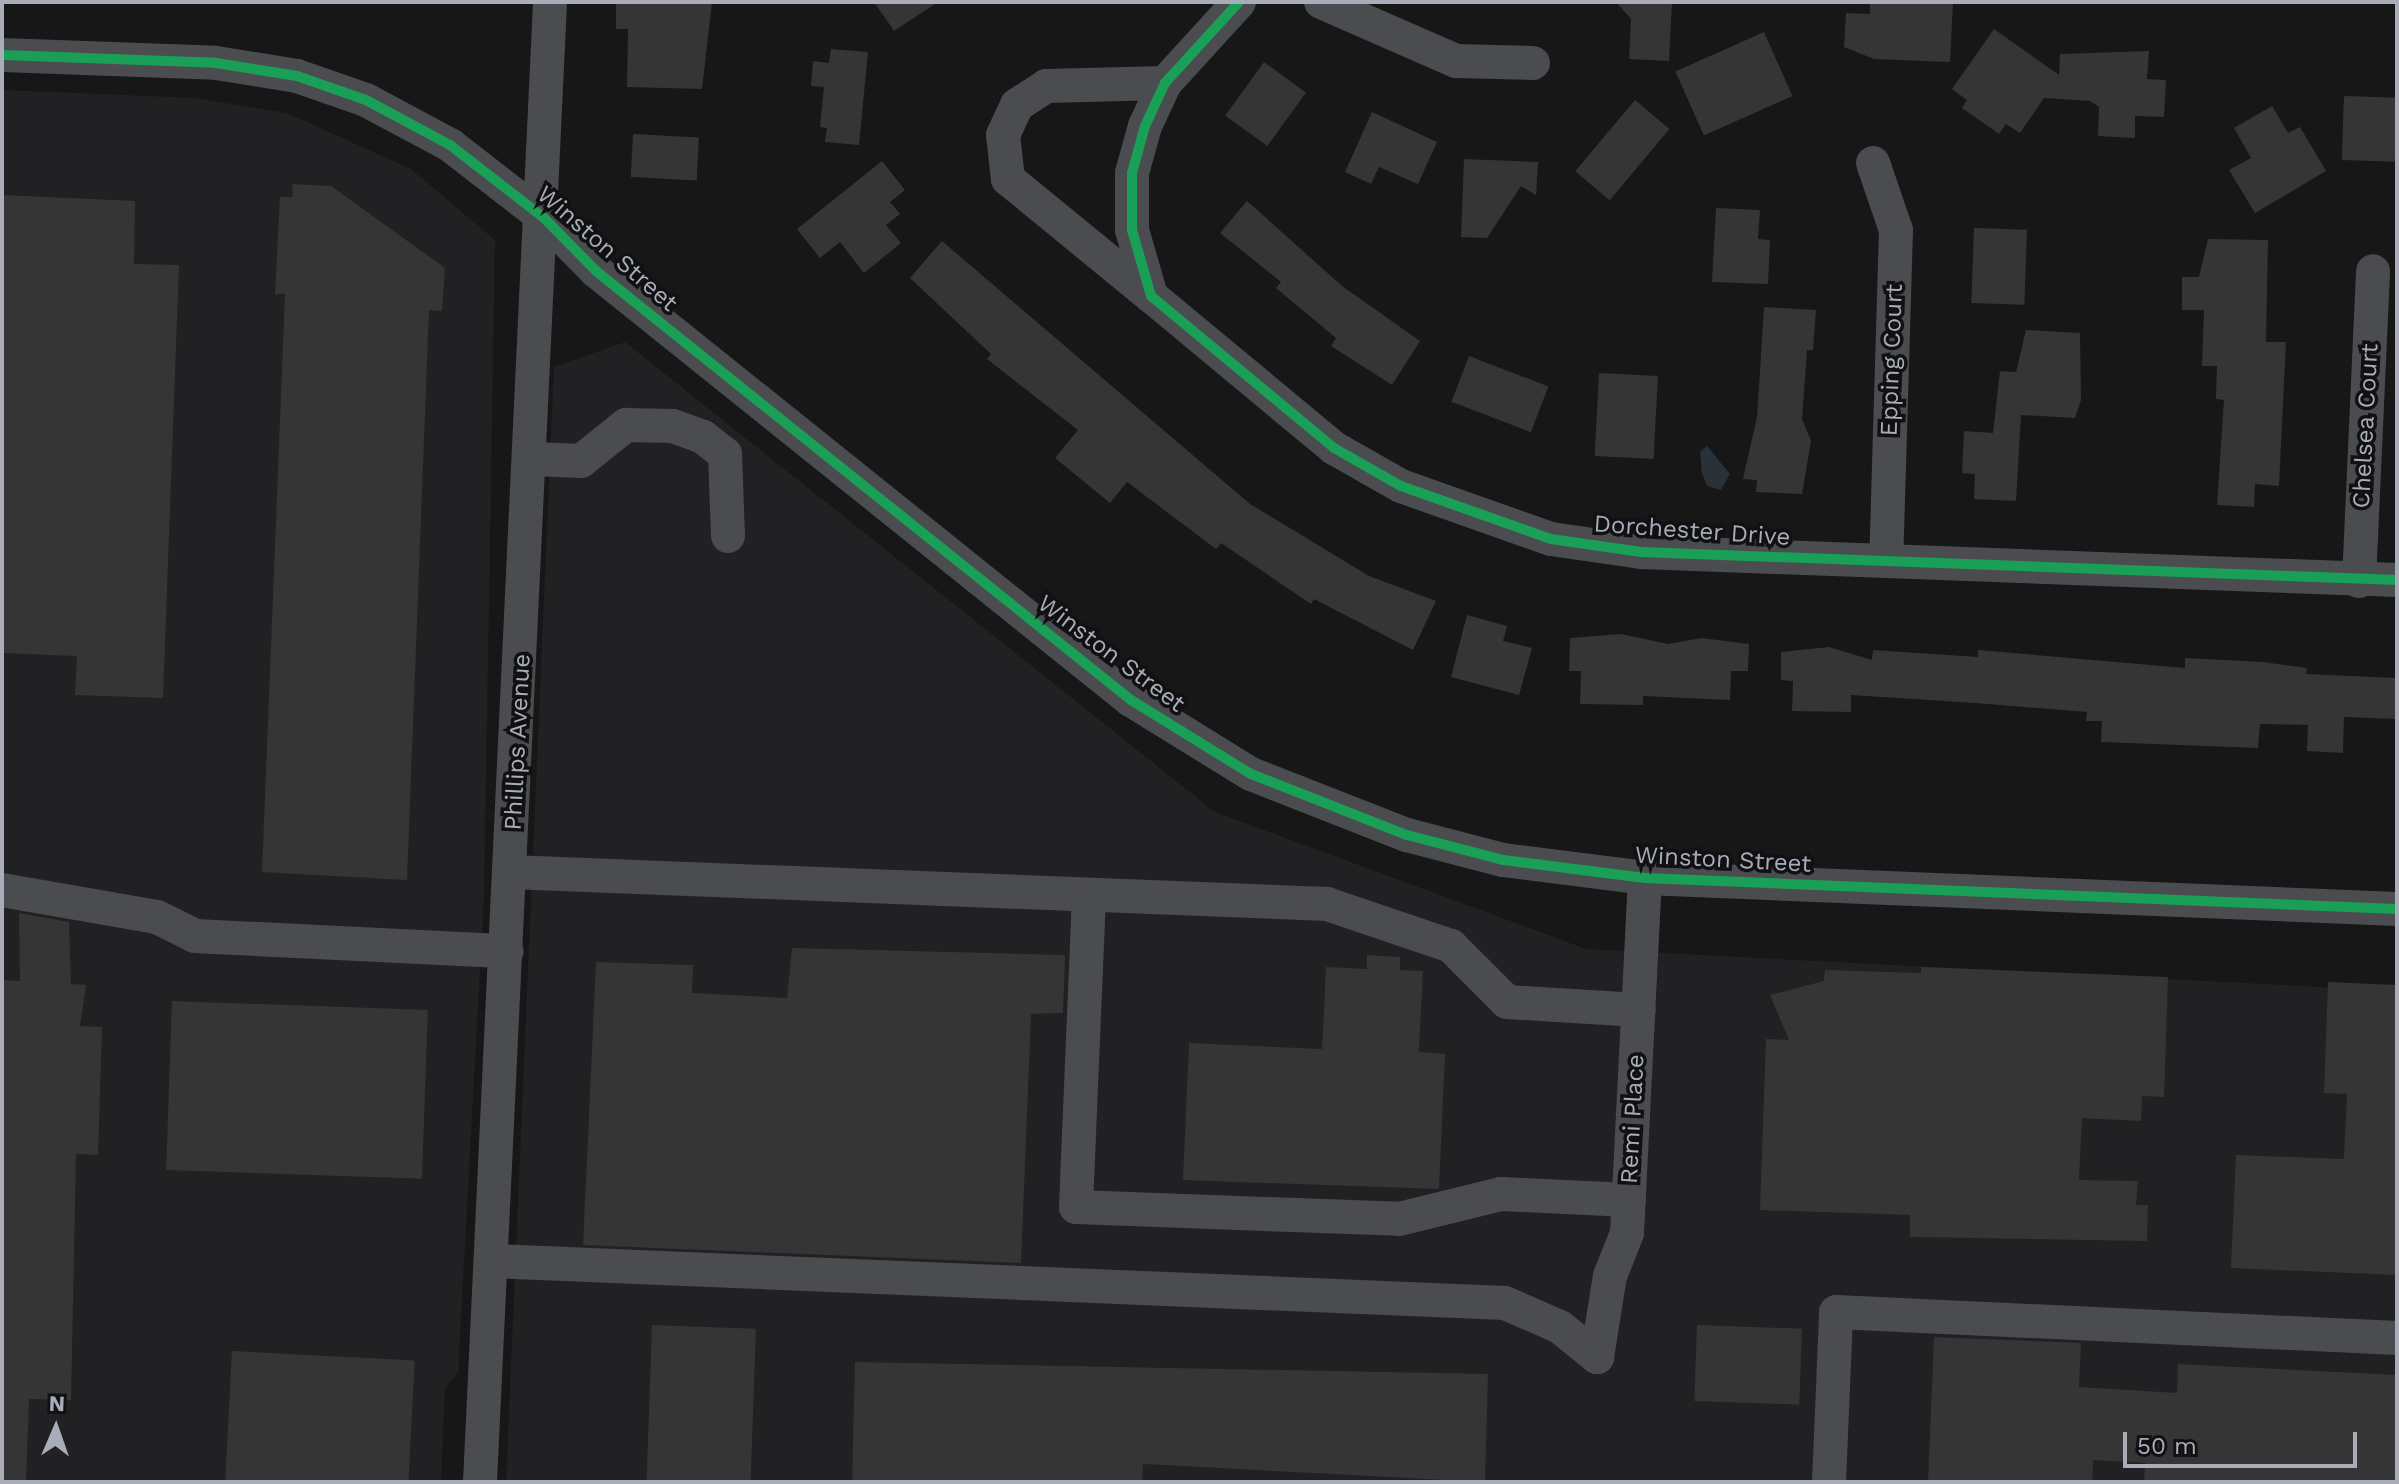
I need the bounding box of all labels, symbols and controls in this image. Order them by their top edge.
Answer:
street label: Winston Street [531,180,683,318]
street label: Epping Court [1875,283,1909,437]
street label: Chelsea Court [2347,343,2385,509]
street label: Dorchester Drive [1593,510,1791,552]
street label: Winston Street [1032,589,1190,719]
street label: Phillips Avenue [499,653,537,831]
street label: Winston Street [1634,841,1812,879]
street label: Remi Place [1615,1053,1651,1185]
north arrow [16,1388,96,1468]
text: N [48,1391,65,1416]
scale bar [2127,1416,2361,1466]
text: 50 m [2137,1432,2197,1460]

